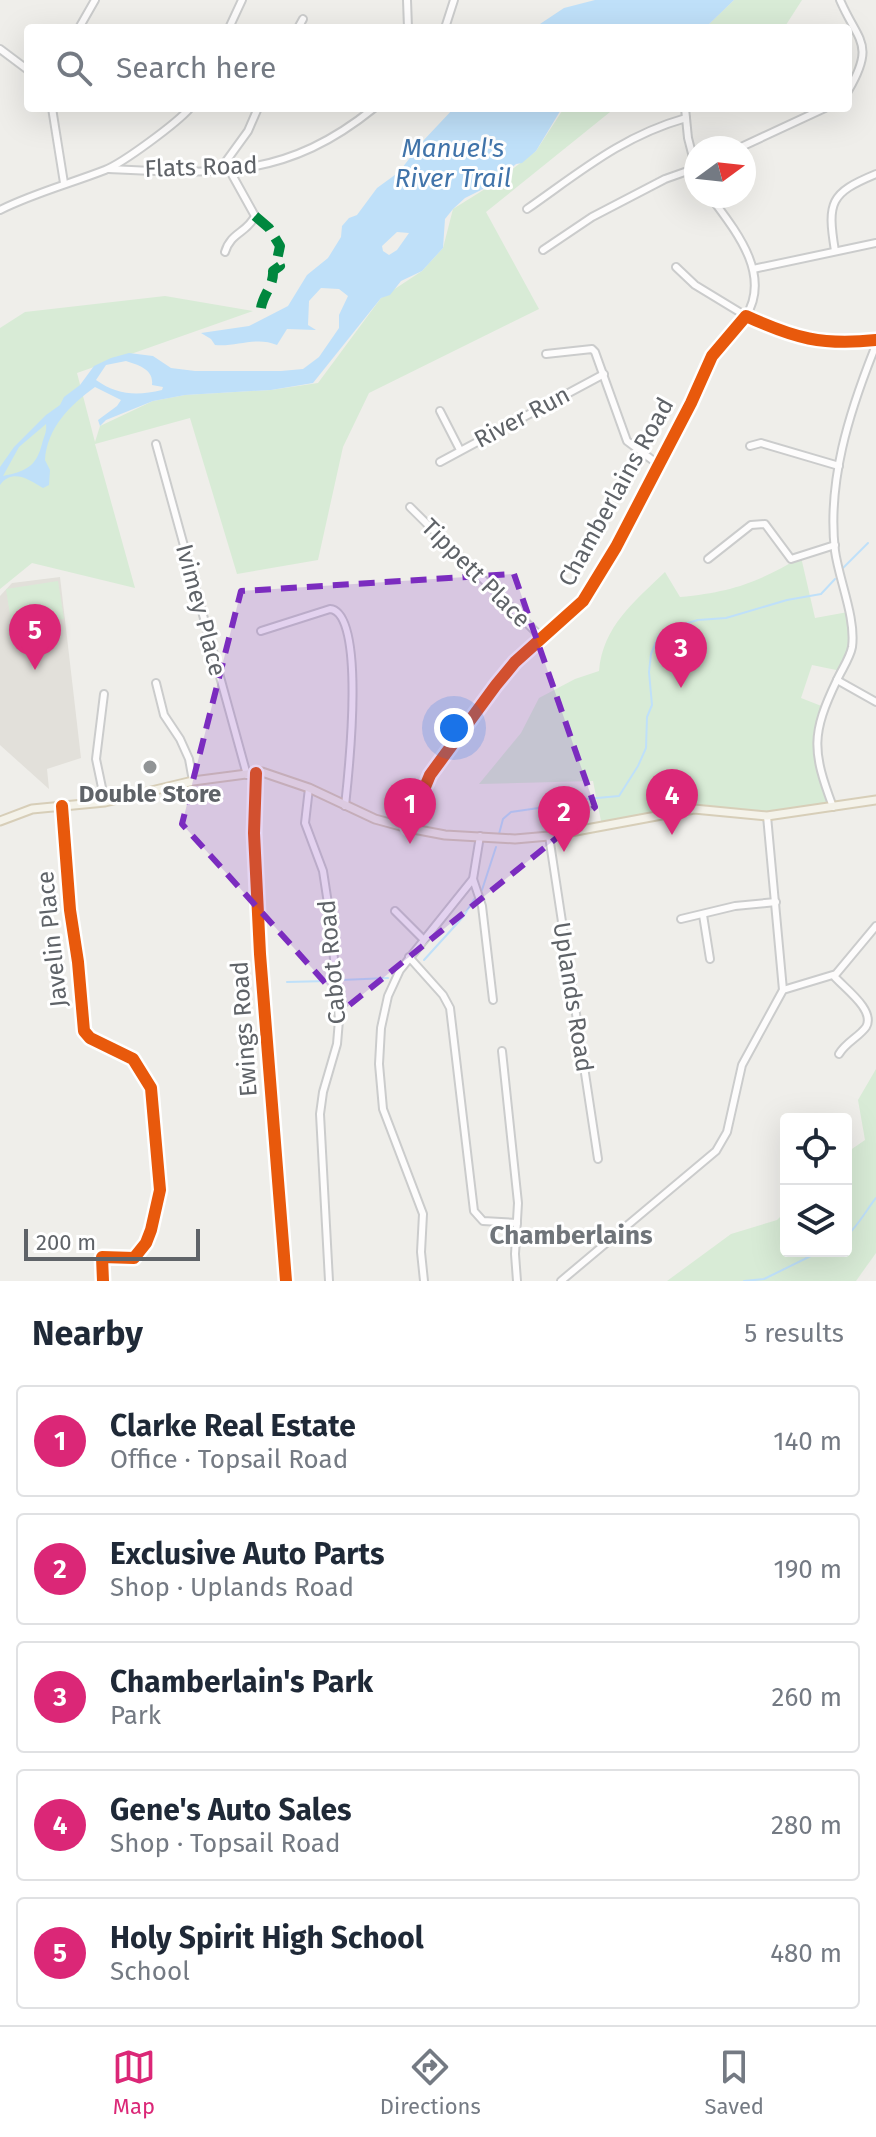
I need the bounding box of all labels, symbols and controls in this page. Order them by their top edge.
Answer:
search box [24,24,852,112]
icon: search [52,46,96,90]
text: Search here [116,50,276,86]
water label: Manuel's River Trail [395,133,511,194]
north arrow [684,136,756,208]
street label: Flats Road [144,151,258,183]
street label: River Run [469,380,575,454]
street label: Chamberlains Road [553,393,679,591]
street label: Tippett Place [416,513,536,633]
street label: Ivimey Place [170,541,232,679]
pin: 5 [9,604,61,670]
pin: 3 [655,622,707,688]
your location [434,708,474,748]
marker: Double Store [141,758,159,776]
pin: 4 [646,769,698,835]
pin: 1 [384,778,436,844]
place label: Double Store [79,780,221,808]
pin: 2 [538,786,590,852]
street label: Javelin Place [31,870,73,1008]
street label: Cabot Road [313,899,351,1025]
street label: Uplands Road [547,920,599,1074]
street label: Ewings Road [225,960,263,1098]
map controls [780,1113,852,1257]
button: locate [780,1113,852,1185]
button: layers [780,1185,852,1257]
district label: Chamberlains [490,1220,653,1251]
scale bar [24,1225,200,1261]
text: 200 m [36,1229,96,1256]
text: Nearby [32,1313,143,1354]
text: 5 results [744,1318,844,1349]
text: Clarke Real Estate [110,1408,356,1444]
text: 1 [54,1426,66,1457]
text: 140 m [773,1426,842,1457]
text: Office · Topsail Road [110,1444,348,1475]
text: Exclusive Auto Parts [110,1536,384,1572]
text: 2 [53,1554,67,1585]
text: 190 m [773,1554,842,1585]
text: Shop · Uplands Road [110,1572,354,1603]
text: Chamberlain's Park [110,1664,373,1700]
text: 3 [53,1682,67,1713]
text: 260 m [772,1682,842,1713]
text: Park [110,1700,161,1731]
text: Gene's Auto Sales [110,1792,352,1828]
text: 4 [53,1810,67,1841]
text: 280 m [771,1810,842,1841]
text: Shop · Topsail Road [110,1828,341,1859]
text: Holy Spirit High School [110,1920,424,1956]
text: 5 [53,1938,67,1969]
text: 480 m [770,1938,842,1969]
text: School [110,1956,190,1987]
tab: Map [112,2045,156,2120]
tab: Directions [380,2045,481,2120]
tab: Saved [705,2045,764,2120]

